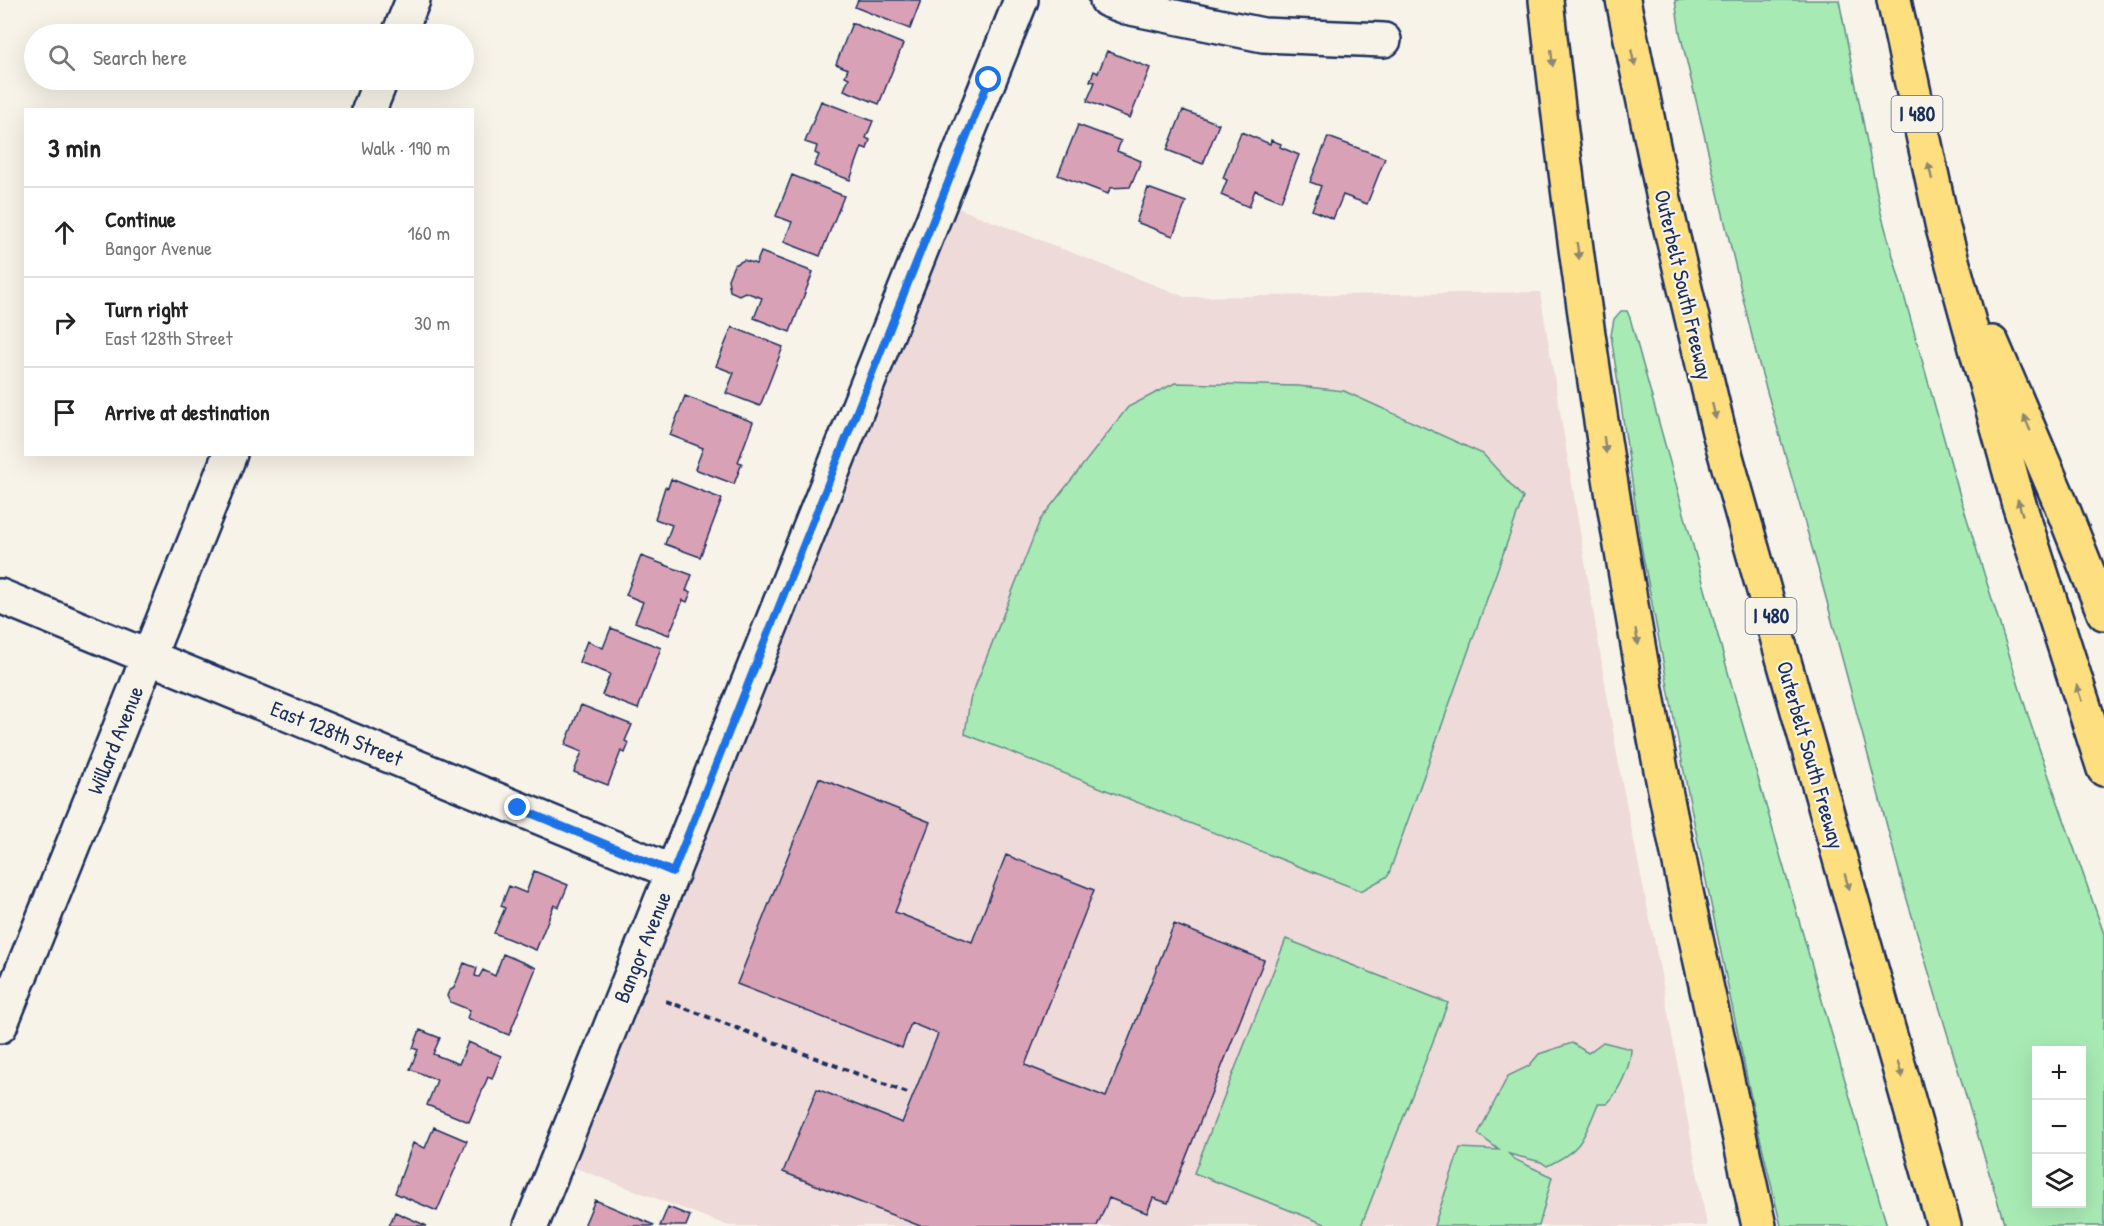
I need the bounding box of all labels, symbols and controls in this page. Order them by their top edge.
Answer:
search box [24,24,474,90]
icon: search [45,41,78,74]
text: Search here [93,42,187,72]
one-way arrow [1629,48,1638,67]
one-way arrow [1547,49,1557,68]
route start [975,66,1001,92]
road number: I 480 [1892,96,1942,132]
text: 3 min [48,130,101,165]
text: Walk · 190 m [361,134,450,161]
one-way arrow [1925,162,1935,180]
street label: Outerbelt South Freeway [1648,187,1720,383]
text: Continue [105,204,176,234]
icon: ahead [48,216,81,249]
text: 160 m [408,219,450,246]
text: Bangor Avenue [105,234,212,261]
one-way arrow [1573,242,1582,261]
text: Turn right [105,294,188,324]
icon: right [48,306,81,339]
text: 30 m [414,309,450,336]
text: East 128th Street [105,324,233,351]
icon: arrive [48,396,81,429]
text: Arrive at destination [105,397,270,427]
one-way arrow [1710,402,1720,421]
one-way arrow [2022,414,2031,431]
one-way arrow [1601,435,1610,454]
one-way arrow [2015,498,2024,516]
road number: I 480 [1746,598,1796,634]
one-way arrow [1633,628,1642,647]
street label: Outerbelt South Freeway [1770,658,1852,852]
street label: Willard Avenue [80,681,150,799]
one-way arrow [2074,684,2083,702]
street label: East 128th Street [266,693,408,773]
route end [504,794,530,820]
one-way arrow [1843,873,1852,891]
street label: Bangor Avenue [606,887,678,1007]
map controls [2032,1046,2086,1208]
button: + [2032,1046,2086,1100]
one-way arrow [1896,1061,1905,1079]
button: − [2032,1100,2086,1154]
button: layers [2032,1154,2086,1208]

